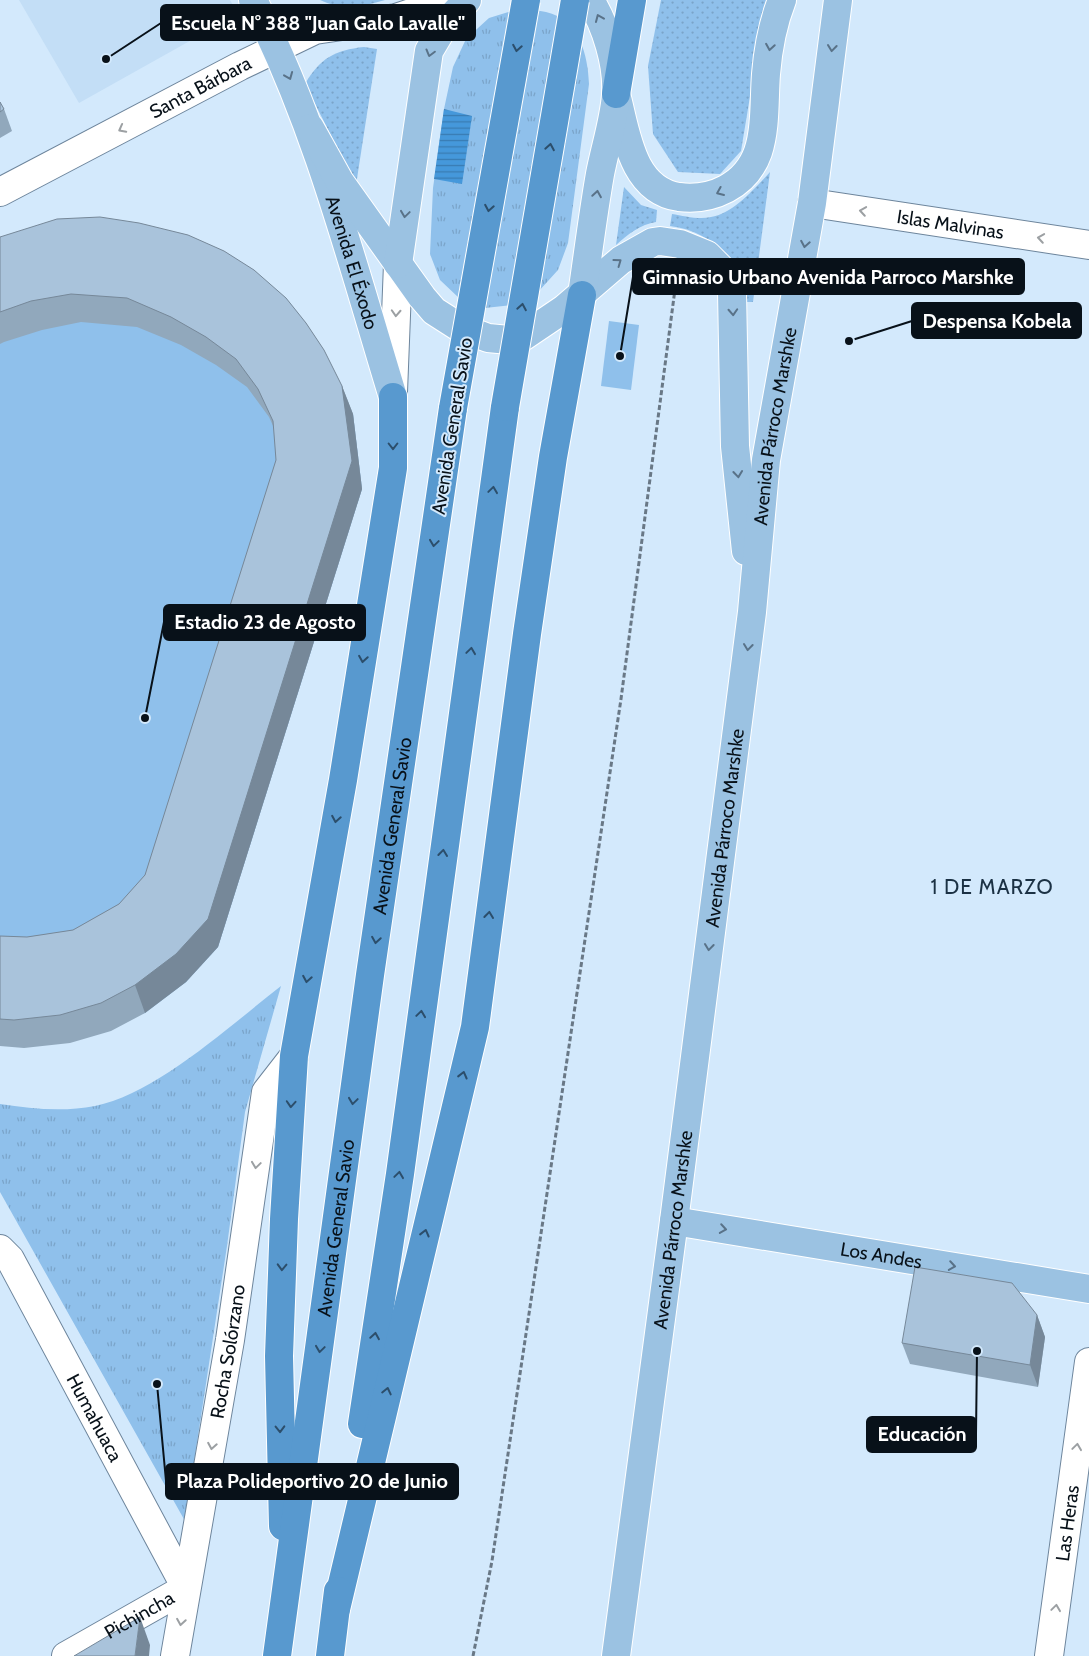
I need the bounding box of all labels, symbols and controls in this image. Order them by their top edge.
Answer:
callout: Escuela N° 388 "Juan Galo Lavalle" [161,5,475,40]
text: Escuela N° 388 "Juan Galo Lavalle" [171,11,465,35]
one-way arrow [595,14,606,23]
one-way arrow [765,43,775,51]
one-way arrow [513,44,523,52]
one-way arrow [827,44,837,53]
one-way arrow [425,49,436,58]
street label: Santa Bárbara [145,51,255,123]
one-way arrow [282,71,293,80]
one-way arrow [118,123,127,133]
one-way arrow [544,143,554,152]
one-way arrow [716,185,725,196]
one-way arrow [591,190,602,198]
street label: Avenida El Éxodo [321,193,384,332]
one-way arrow [484,204,494,212]
street label: Islas Malvinas [895,205,1006,243]
one-way arrow [859,206,867,216]
one-way arrow [401,209,411,218]
one-way arrow [1036,233,1045,243]
one-way arrow [800,240,810,248]
one-way arrow [612,259,622,268]
callout: Gimnasio Urbano Avenida Parroco Marshke [633,259,1024,294]
text: Gimnasio Urbano Avenida Parroco Marshke [642,265,1014,289]
one-way arrow [517,303,527,312]
callout: Despensa Kobela [912,303,1081,338]
one-way arrow [390,309,401,317]
one-way arrow [728,309,739,317]
text: Despensa Kobela [923,309,1071,333]
street label: Avenida Párroco Marshke [749,325,801,526]
street label: Avenida General Savio [427,336,477,516]
one-way arrow [388,442,398,450]
one-way arrow [732,471,743,479]
one-way arrow [488,485,498,494]
one-way arrow [429,540,440,548]
callout: Estadio 23 de Agosto [164,605,365,640]
text: Estadio 23 de Agosto [174,610,356,634]
one-way arrow [743,643,753,651]
one-way arrow [466,646,476,655]
one-way arrow [358,654,368,663]
street label: Avenida Párroco Marshke [700,727,748,929]
street label: Avenida General Savio [367,736,416,916]
one-way arrow [332,815,342,823]
one-way arrow [437,849,448,857]
district label: 1 DE MARZO [930,874,1054,899]
one-way arrow [483,911,494,919]
one-way arrow [371,936,381,944]
one-way arrow [704,944,715,952]
one-way arrow [303,975,313,983]
one-way arrow [416,1010,426,1018]
one-way arrow [457,1071,468,1080]
one-way arrow [349,1097,359,1105]
one-way arrow [285,1101,296,1109]
street label: Avenida Párroco Marshke [648,1129,697,1331]
street label: Avenida General Savio [312,1138,359,1318]
one-way arrow [251,1160,261,1169]
one-way arrow [394,1171,404,1179]
one-way arrow [718,1223,727,1233]
one-way arrow [419,1229,430,1238]
street label: Los Andes [839,1237,924,1273]
one-way arrow [948,1261,956,1271]
one-way arrow [277,1263,287,1271]
street label: Rocha Solórzano [205,1283,249,1420]
one-way arrow [370,1331,380,1340]
one-way arrow [315,1345,326,1353]
street label: Humahuaca [62,1370,128,1465]
one-way arrow [381,1387,392,1396]
callout: Educación [867,1417,976,1452]
text: Educación [877,1422,967,1446]
one-way arrow [275,1425,286,1433]
one-way arrow [207,1442,217,1451]
one-way arrow [1072,1442,1082,1451]
callout: Plaza Polideportivo 20 de Junio [166,1464,458,1499]
text: Plaza Polideportivo 20 de Junio [176,1469,448,1493]
street label: Las Heras [1051,1484,1084,1563]
street label: Pichincha [100,1586,178,1643]
one-way arrow [1050,1603,1060,1612]
one-way arrow [176,1618,186,1627]

